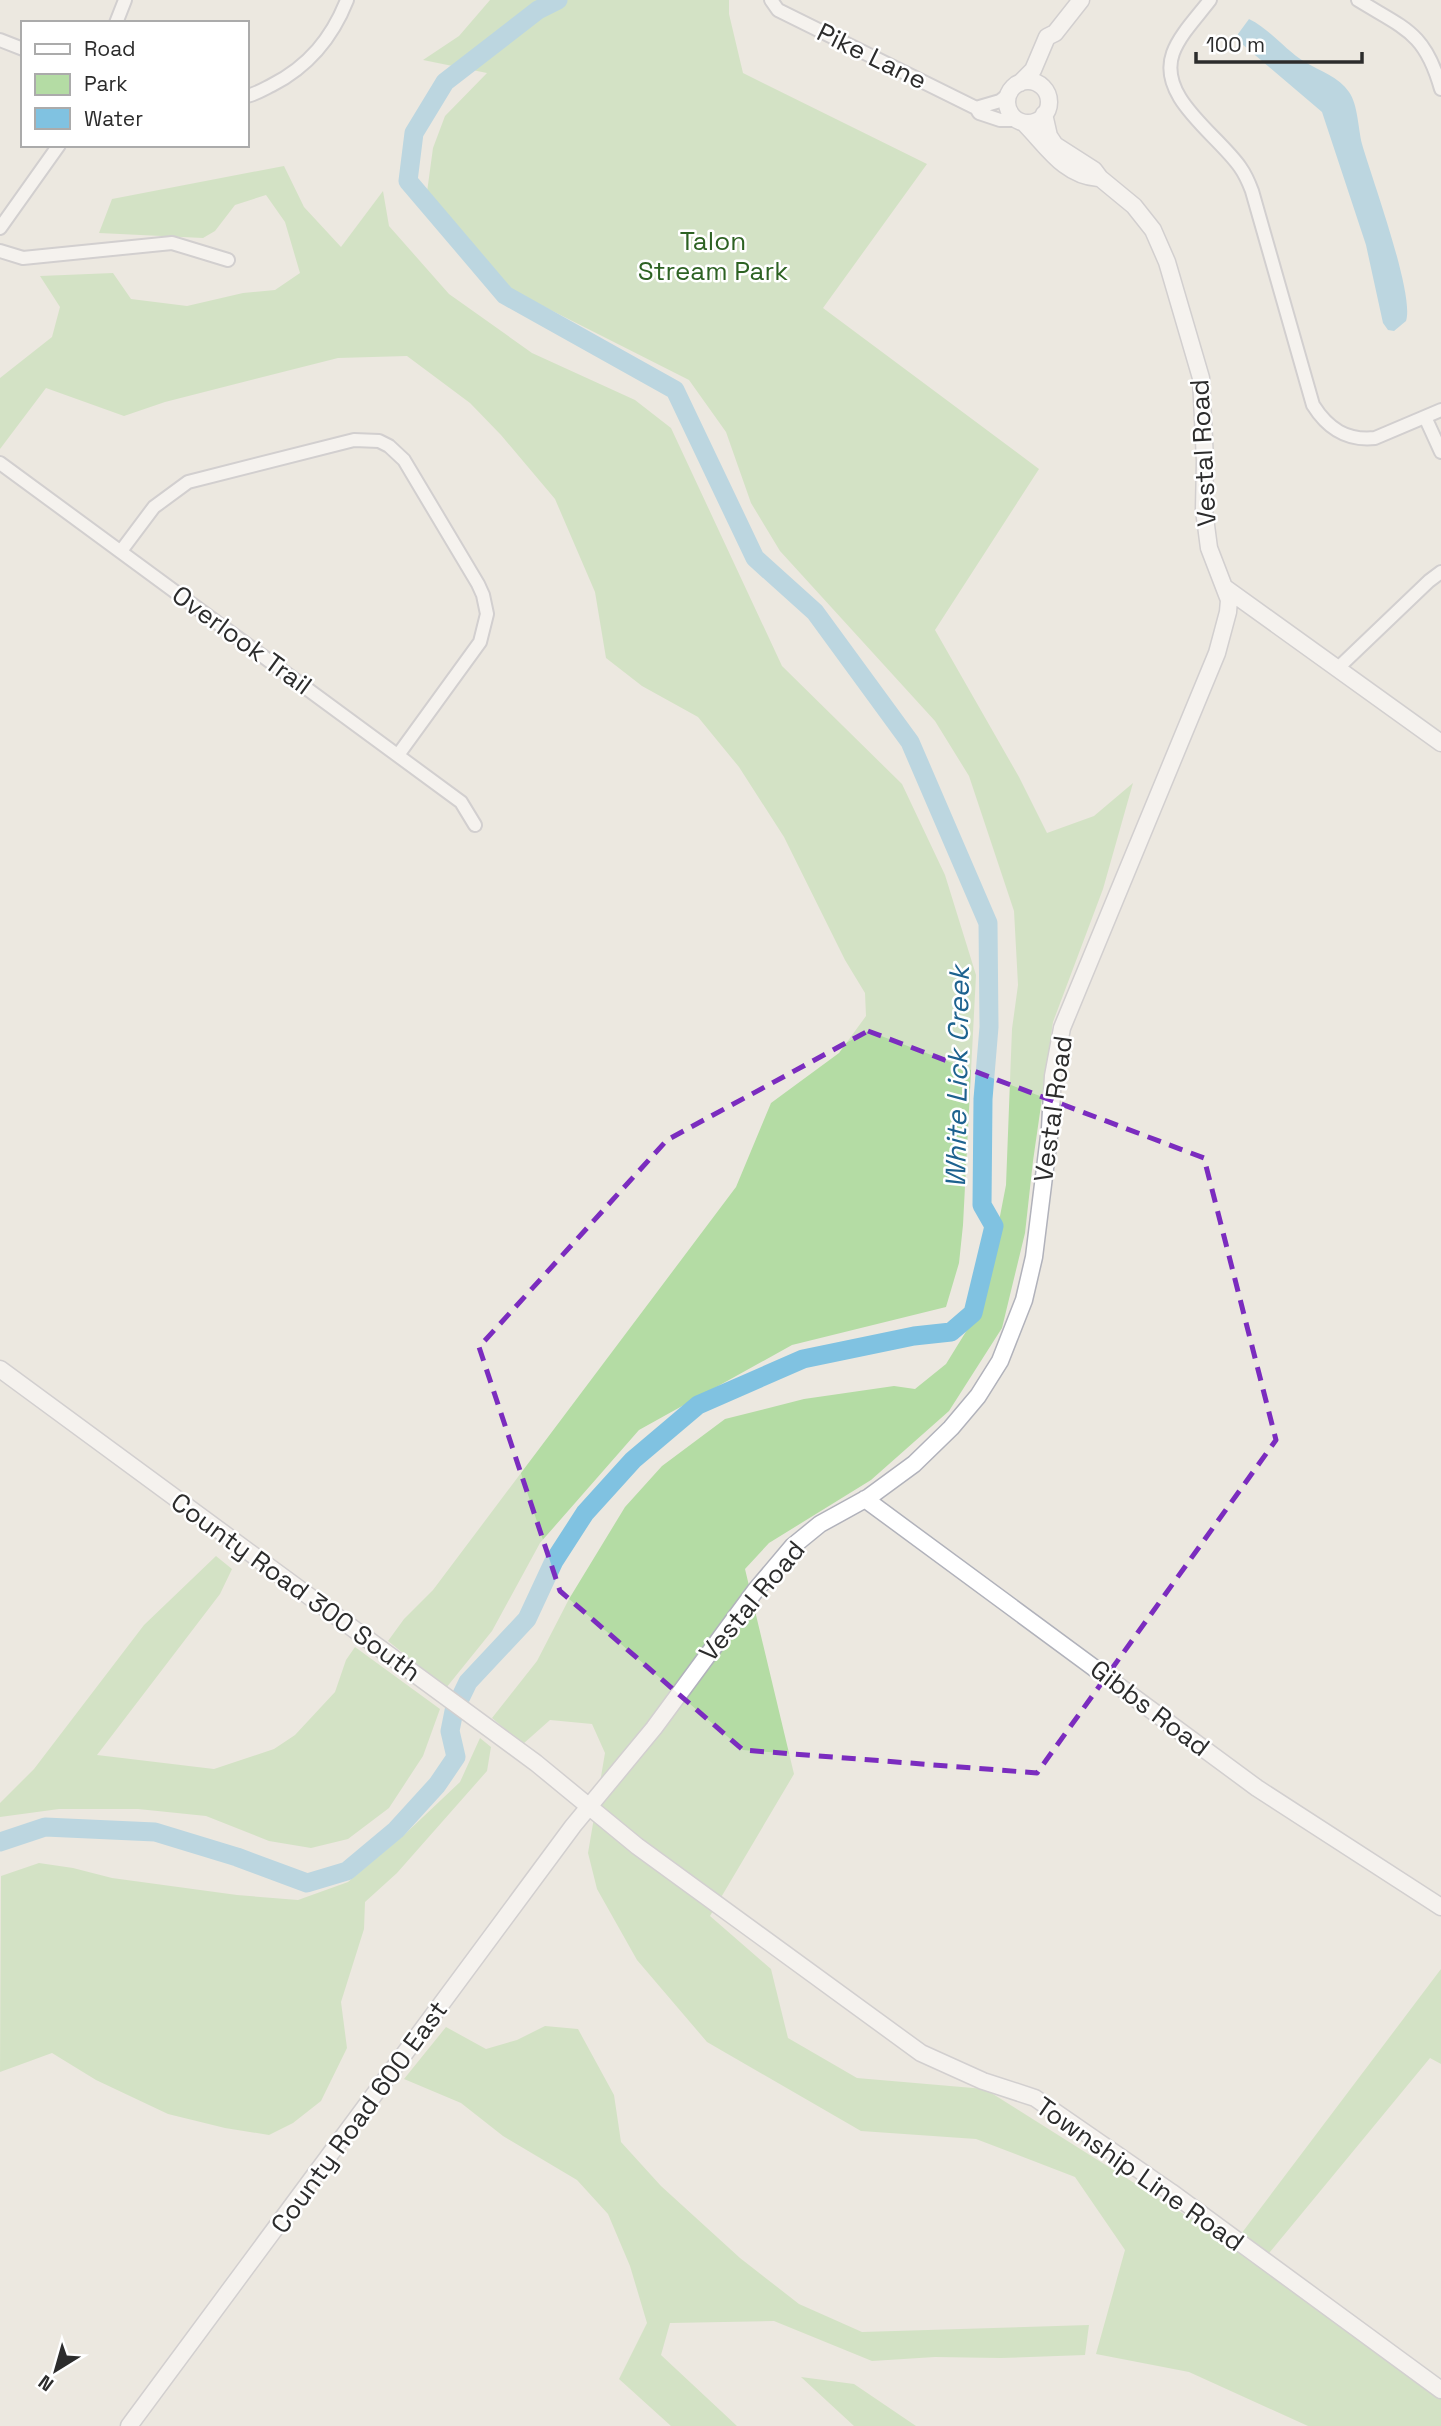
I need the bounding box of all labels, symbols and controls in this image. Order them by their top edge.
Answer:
street label: Pike Lane [812,15,932,97]
legend [21,21,248,147]
scale bar [1196,21,1362,65]
text: 100 m [1206,31,1265,58]
text: Road [84,35,136,62]
text: Park [84,70,128,97]
text: Water [84,105,143,132]
park label: Talon Stream Park [638,224,788,288]
street label: Vestal Road [1182,378,1224,528]
street label: Overlook Trail [165,578,319,702]
water label: White Lick Creek [937,963,977,1188]
street label: Vestal Road [1026,1034,1080,1184]
street label: County Road 300 South [164,1485,428,1689]
street label: Vestal Road [692,1534,812,1668]
street label: Gibbs Road [1083,1652,1217,1764]
street label: County Road 600 East [263,1994,455,2240]
street label: Township Line Road [1029,2089,1251,2259]
north arrow [21,2335,91,2405]
text: N [33,2369,59,2397]

